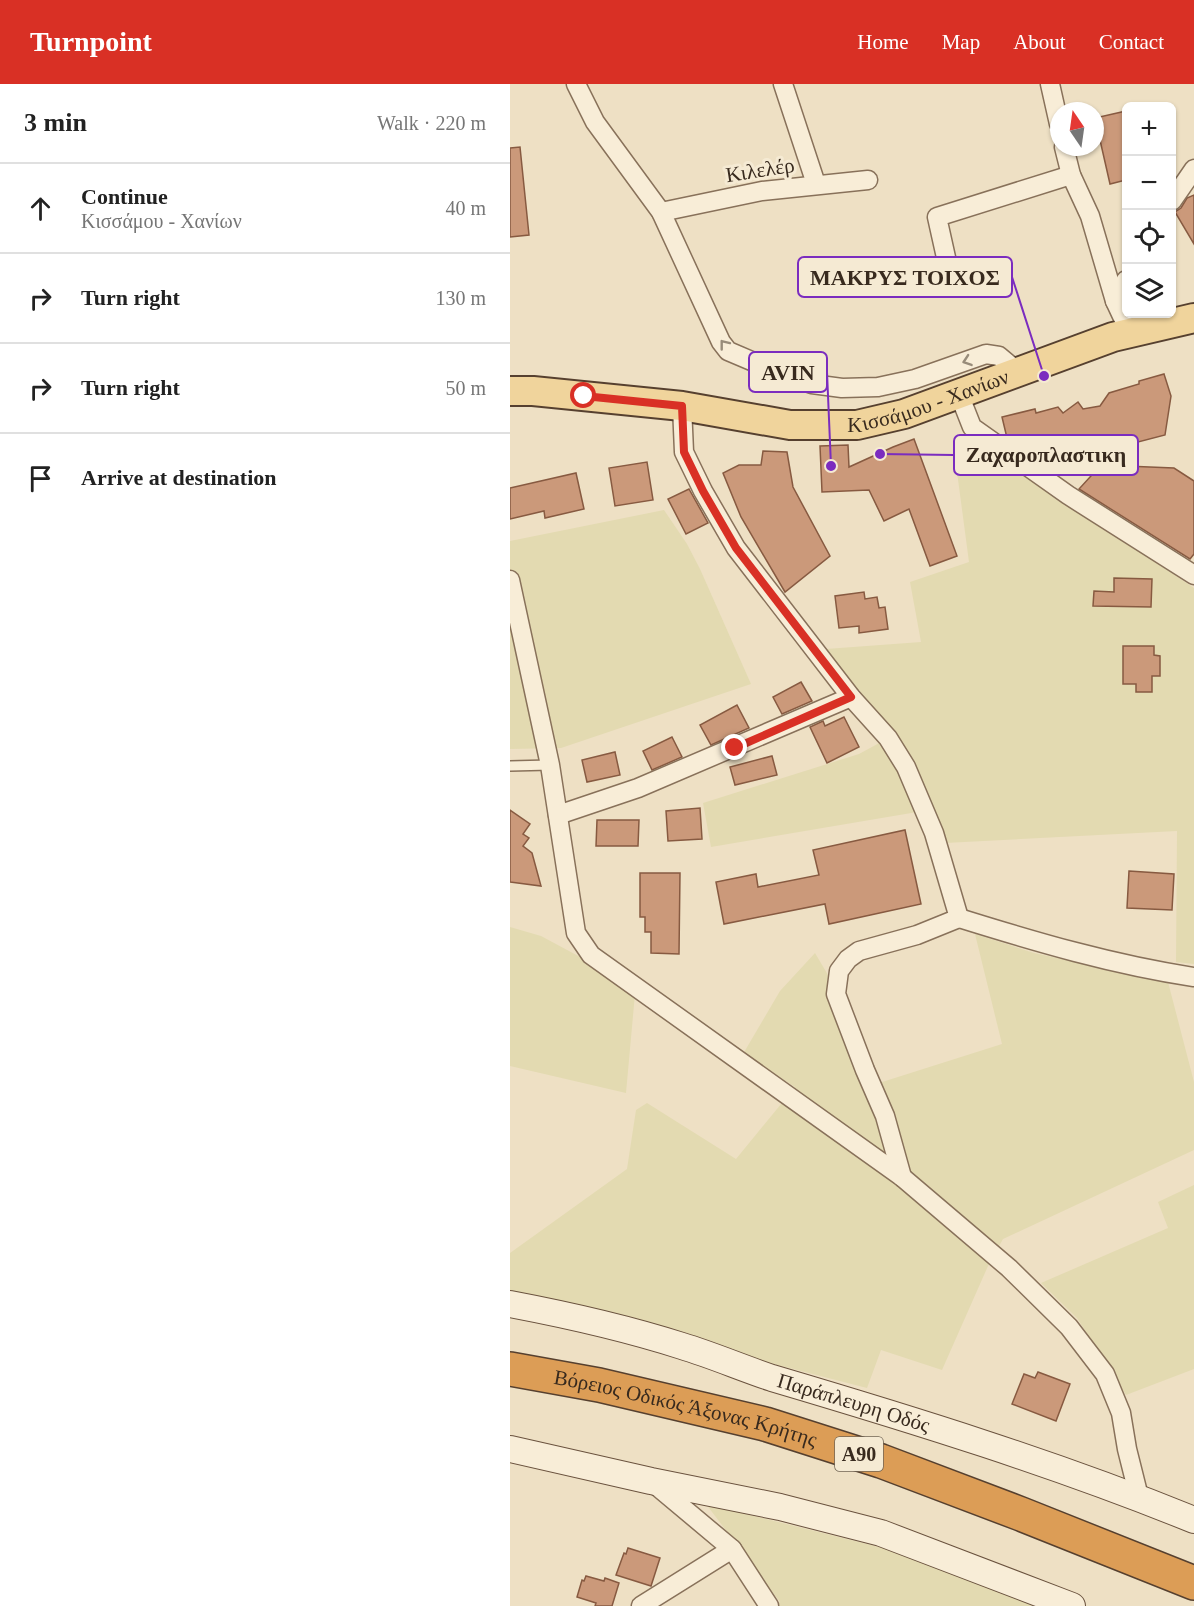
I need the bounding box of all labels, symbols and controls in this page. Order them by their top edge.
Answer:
text: Turnpoint [30,26,152,57]
text: Home [857,30,909,54]
text: Map [942,30,980,54]
text: About [1013,30,1066,54]
text: Contact [1099,30,1164,54]
north arrow [1050,102,1104,156]
map controls [1122,102,1176,318]
button: + [1122,102,1176,156]
text: 3 min [24,108,87,137]
text: Walk · 220 m [377,112,486,134]
street label: Κιλελέρ [724,153,796,187]
button: − [1122,156,1176,210]
text: Continue [81,184,168,209]
icon: ahead [24,192,57,225]
text: 40 m [445,197,486,219]
text: Κισσάμου - Χανίων [81,210,242,232]
button: locate [1122,210,1176,264]
callout: ΜΑΚΡΥΣ ΤΟΙΧΟΣ [798,257,1012,297]
button: layers [1122,264,1176,318]
text: ΜΑΚΡΥΣ ΤΟΙΧΟΣ [810,265,1000,290]
icon: right [24,282,57,315]
text: Turn right [81,285,180,310]
text: 130 m [435,287,486,309]
one-way arrow [720,339,731,350]
callout: AVIN [749,352,827,392]
one-way arrow [962,353,973,366]
text: AVIN [761,360,815,385]
street label: Κισσάμου - Χανίων [847,364,1012,437]
icon: right [24,372,57,405]
text: Turn right [81,375,180,400]
text: 50 m [445,377,486,399]
route start [570,382,596,408]
callout: Ζαχαροπλαστικη [954,435,1138,475]
text: Ζαχαροπλαστικη [966,442,1126,467]
icon: arrive [24,462,57,495]
text: Arrive at destination [81,465,277,490]
route end [721,734,747,760]
street label: Βόρειος Οδικός Άξονας Κρήτης [552,1365,821,1452]
street label: Παράπλευρη Οδός [774,1368,934,1438]
road number: Α90 [835,1437,883,1471]

